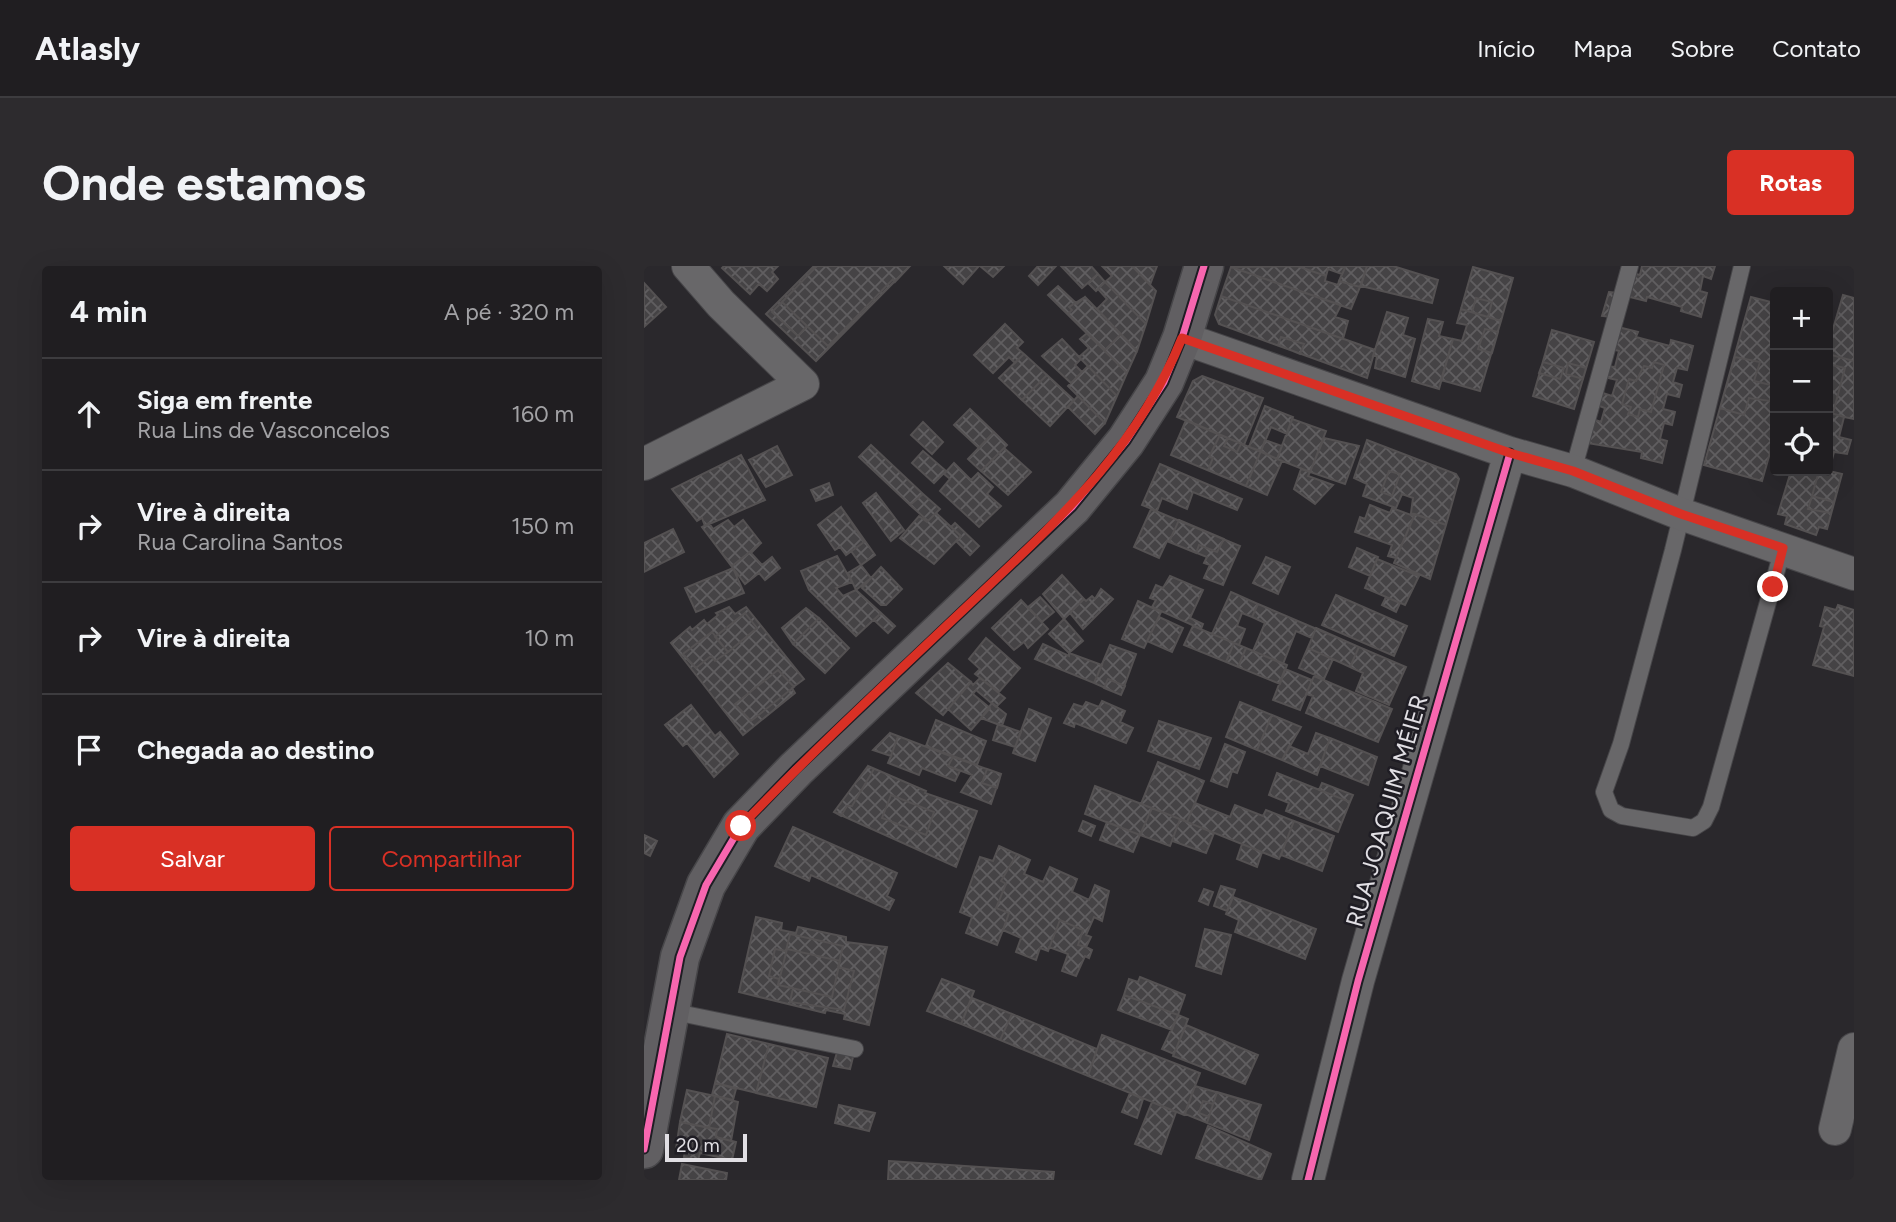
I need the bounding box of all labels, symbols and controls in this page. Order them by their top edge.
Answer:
text: Atlasly [35,29,140,68]
text: Início [1477,34,1535,63]
text: Mapa [1573,34,1632,63]
text: Sobre [1670,34,1734,63]
text: Contato [1772,34,1861,63]
button: Rotas [1727,150,1854,215]
text: Onde estamos [42,153,366,212]
map controls [1770,287,1833,476]
button: + [1770,287,1833,350]
text: 4 min [70,293,147,330]
text: A pé · 320 m [444,298,574,326]
button: − [1770,350,1833,413]
text: Siga em frente [137,384,312,416]
icon: ahead [70,395,108,433]
text: 160 m [511,400,574,428]
button: locate [1770,413,1833,476]
text: Rua Lins de Vasconcelos [137,416,390,444]
text: Vire à direita [137,496,290,528]
icon: right [70,507,108,545]
text: 150 m [511,512,574,540]
text: Rua Carolina Santos [137,528,343,556]
route end [1757,571,1788,602]
icon: right [70,619,108,657]
text: Vire à direita [137,622,290,654]
text: 10 m [525,624,574,652]
street label: RUA JOAQUIM MÉIER [1339,691,1434,930]
icon: arrive [70,731,108,769]
text: Chegada ao destino [137,734,374,766]
route start [725,810,756,841]
button: Salvar [70,826,315,891]
button: Compartilhar [329,826,574,891]
scale bar [665,1131,747,1163]
text: 20 m [676,1134,720,1157]

